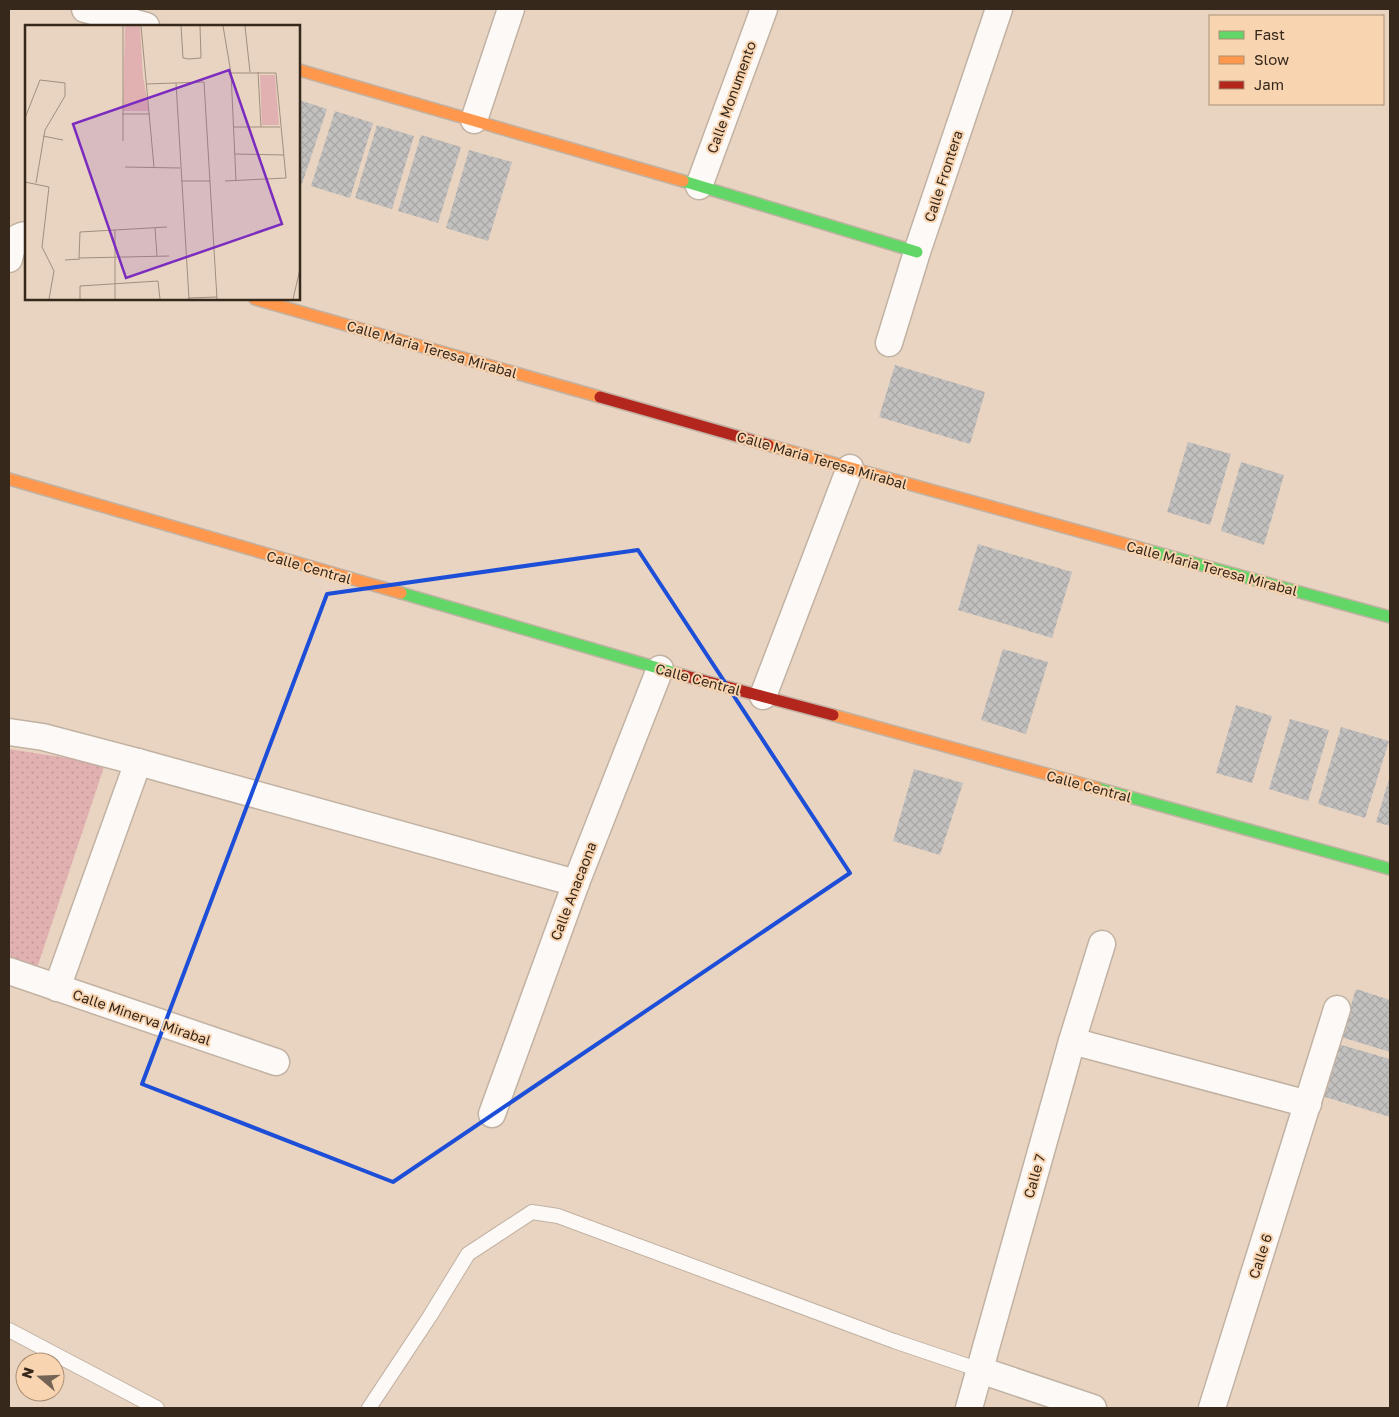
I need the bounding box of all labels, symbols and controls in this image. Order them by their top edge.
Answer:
legend [1209,15,1384,105]
inset map [25,25,300,300]
text: Fast [1254,25,1285,43]
street label: Calle Monumento [703,38,759,156]
text: Slow [1254,50,1289,68]
text: Jam [1254,75,1284,93]
street label: Calle Frontera [920,128,966,224]
street label: Calle Maria Teresa Mirabal [345,317,519,381]
street label: Calle Maria Teresa Mirabal [735,428,909,492]
street label: Calle Maria Teresa Mirabal [1125,537,1299,599]
street label: Calle Central [265,547,353,587]
street label: Calle Central [654,659,742,699]
street label: Calle Central [1045,766,1133,806]
street label: Calle Anacaona [546,839,600,943]
street label: Calle Minerva Mirabal [71,985,213,1049]
street label: Calle 7 [1020,1152,1048,1200]
street label: Calle 6 [1245,1231,1275,1281]
north arrow [15,1352,65,1402]
text: N [17,1365,37,1380]

